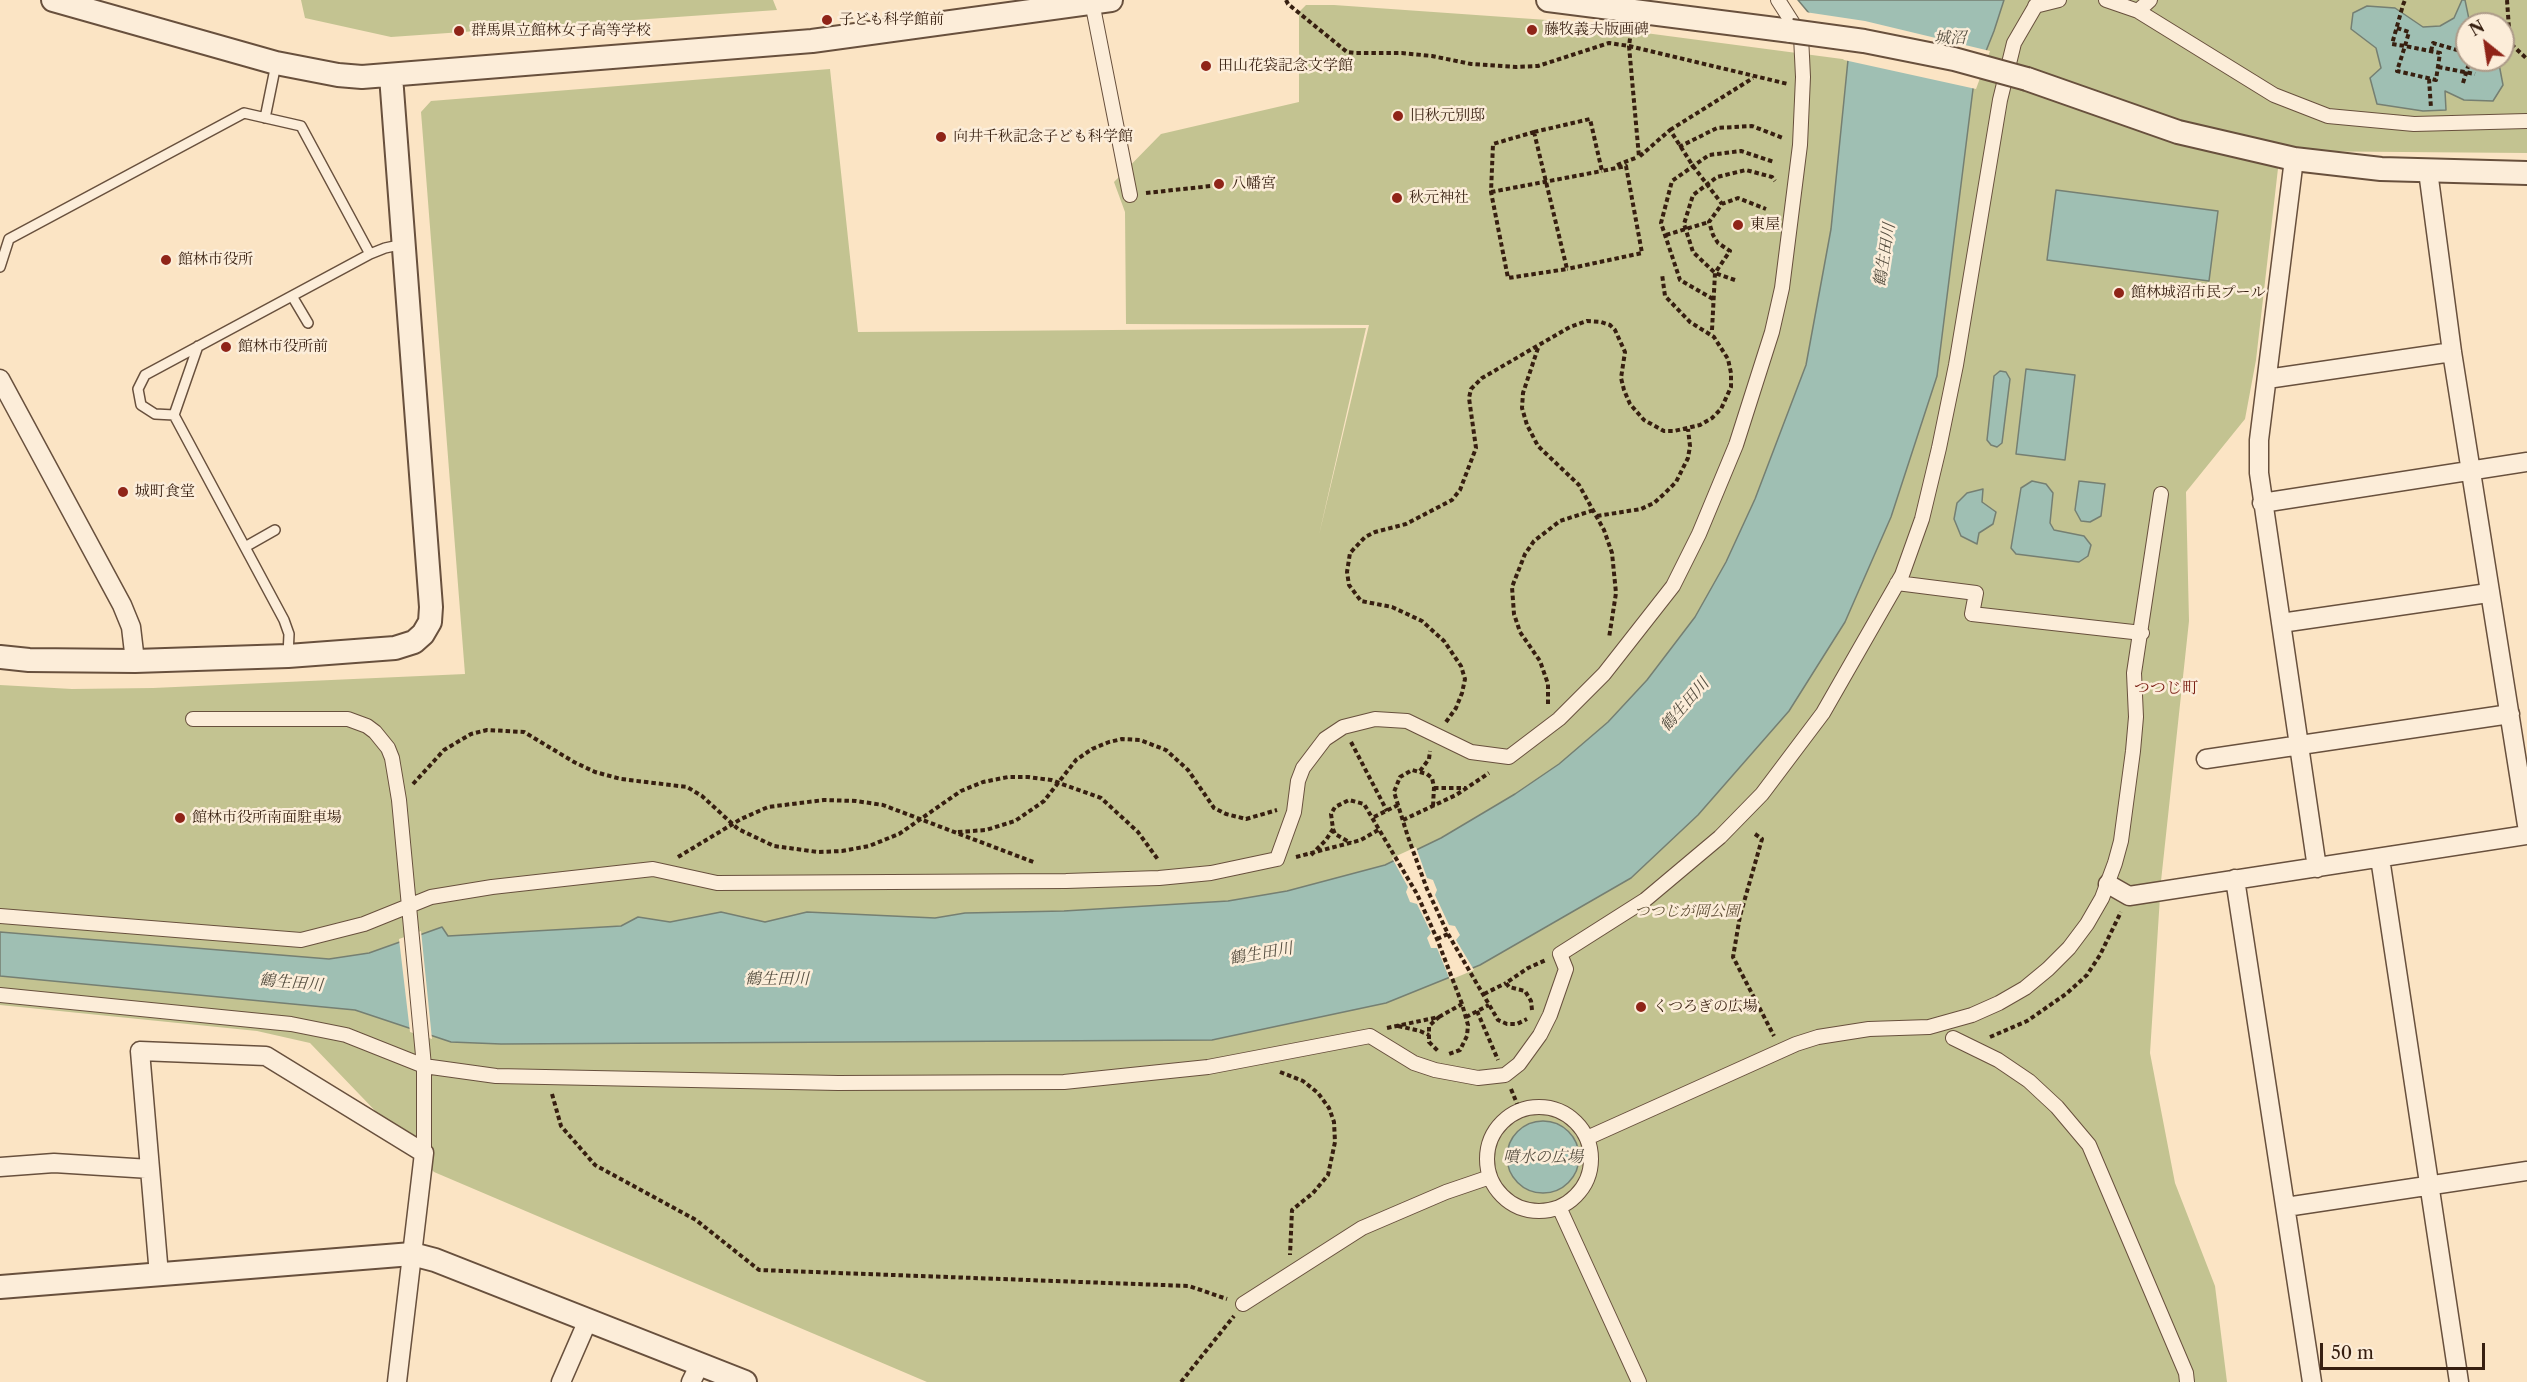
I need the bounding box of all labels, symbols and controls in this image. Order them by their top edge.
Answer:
place label: 子ども科学館前 [839,11,944,29]
north arrow [2455,12,2515,72]
marker: 子ども科学館前 [820,13,834,27]
text: N [2466,16,2488,40]
place label: 藤牧義夫版画碑 [1544,21,1649,39]
place label: 群馬県立館林女子高等学校 [471,22,651,40]
marker: 藤牧義夫版画碑 [1525,23,1539,37]
marker: 群馬県立館林女子高等学校 [452,24,466,38]
water label: 城沼 [1934,28,1966,48]
place label: 田山花袋記念文学館 [1218,57,1353,75]
marker: 田山花袋記念文学館 [1199,59,1213,73]
place label: 旧秋元別邸 [1410,107,1485,125]
marker: 旧秋元別邸 [1391,109,1405,123]
place label: 向井千秋記念子ども科学館 [953,128,1133,146]
marker: 向井千秋記念子ども科学館 [934,130,948,144]
place label: 八幡宮 [1231,175,1276,193]
marker: 八幡宮 [1212,177,1226,191]
place label: 秋元神社 [1409,189,1469,207]
marker: 秋元神社 [1390,191,1404,205]
place label: 東屋 [1750,216,1780,234]
marker: 東屋 [1731,218,1745,232]
water label: 鶴生田川 [1871,222,1899,288]
place label: 館林市役所 [178,251,253,269]
marker: 館林市役所 [159,253,173,267]
place label: 館林城沼市民プール [2131,284,2266,302]
marker: 館林城沼市民プール [2112,286,2126,300]
place label: 館林市役所前 [238,338,328,356]
marker: 館林市役所前 [219,340,233,354]
place label: 城町食堂 [135,483,195,501]
marker: 城町食堂 [116,485,130,499]
water label: 鶴生田川 [1657,675,1713,735]
district label: つつじ町 [2134,678,2198,698]
place label: 館林市役所南面駐車場 [192,809,342,827]
marker: 館林市役所南面駐車場 [173,811,187,825]
park label: つつじが岡公園 [1635,903,1739,921]
water label: 鶴生田川 [1228,939,1294,969]
water label: 鶴生田川 [745,969,809,989]
water label: 鶴生田川 [258,971,324,995]
place label: くつろぎの広場 [1653,998,1758,1016]
marker: くつろぎの広場 [1634,1000,1648,1014]
water label: 噴水の広場 [1503,1147,1583,1167]
scale bar [2323,1331,2488,1369]
text: 50 m [2331,1342,2374,1364]

